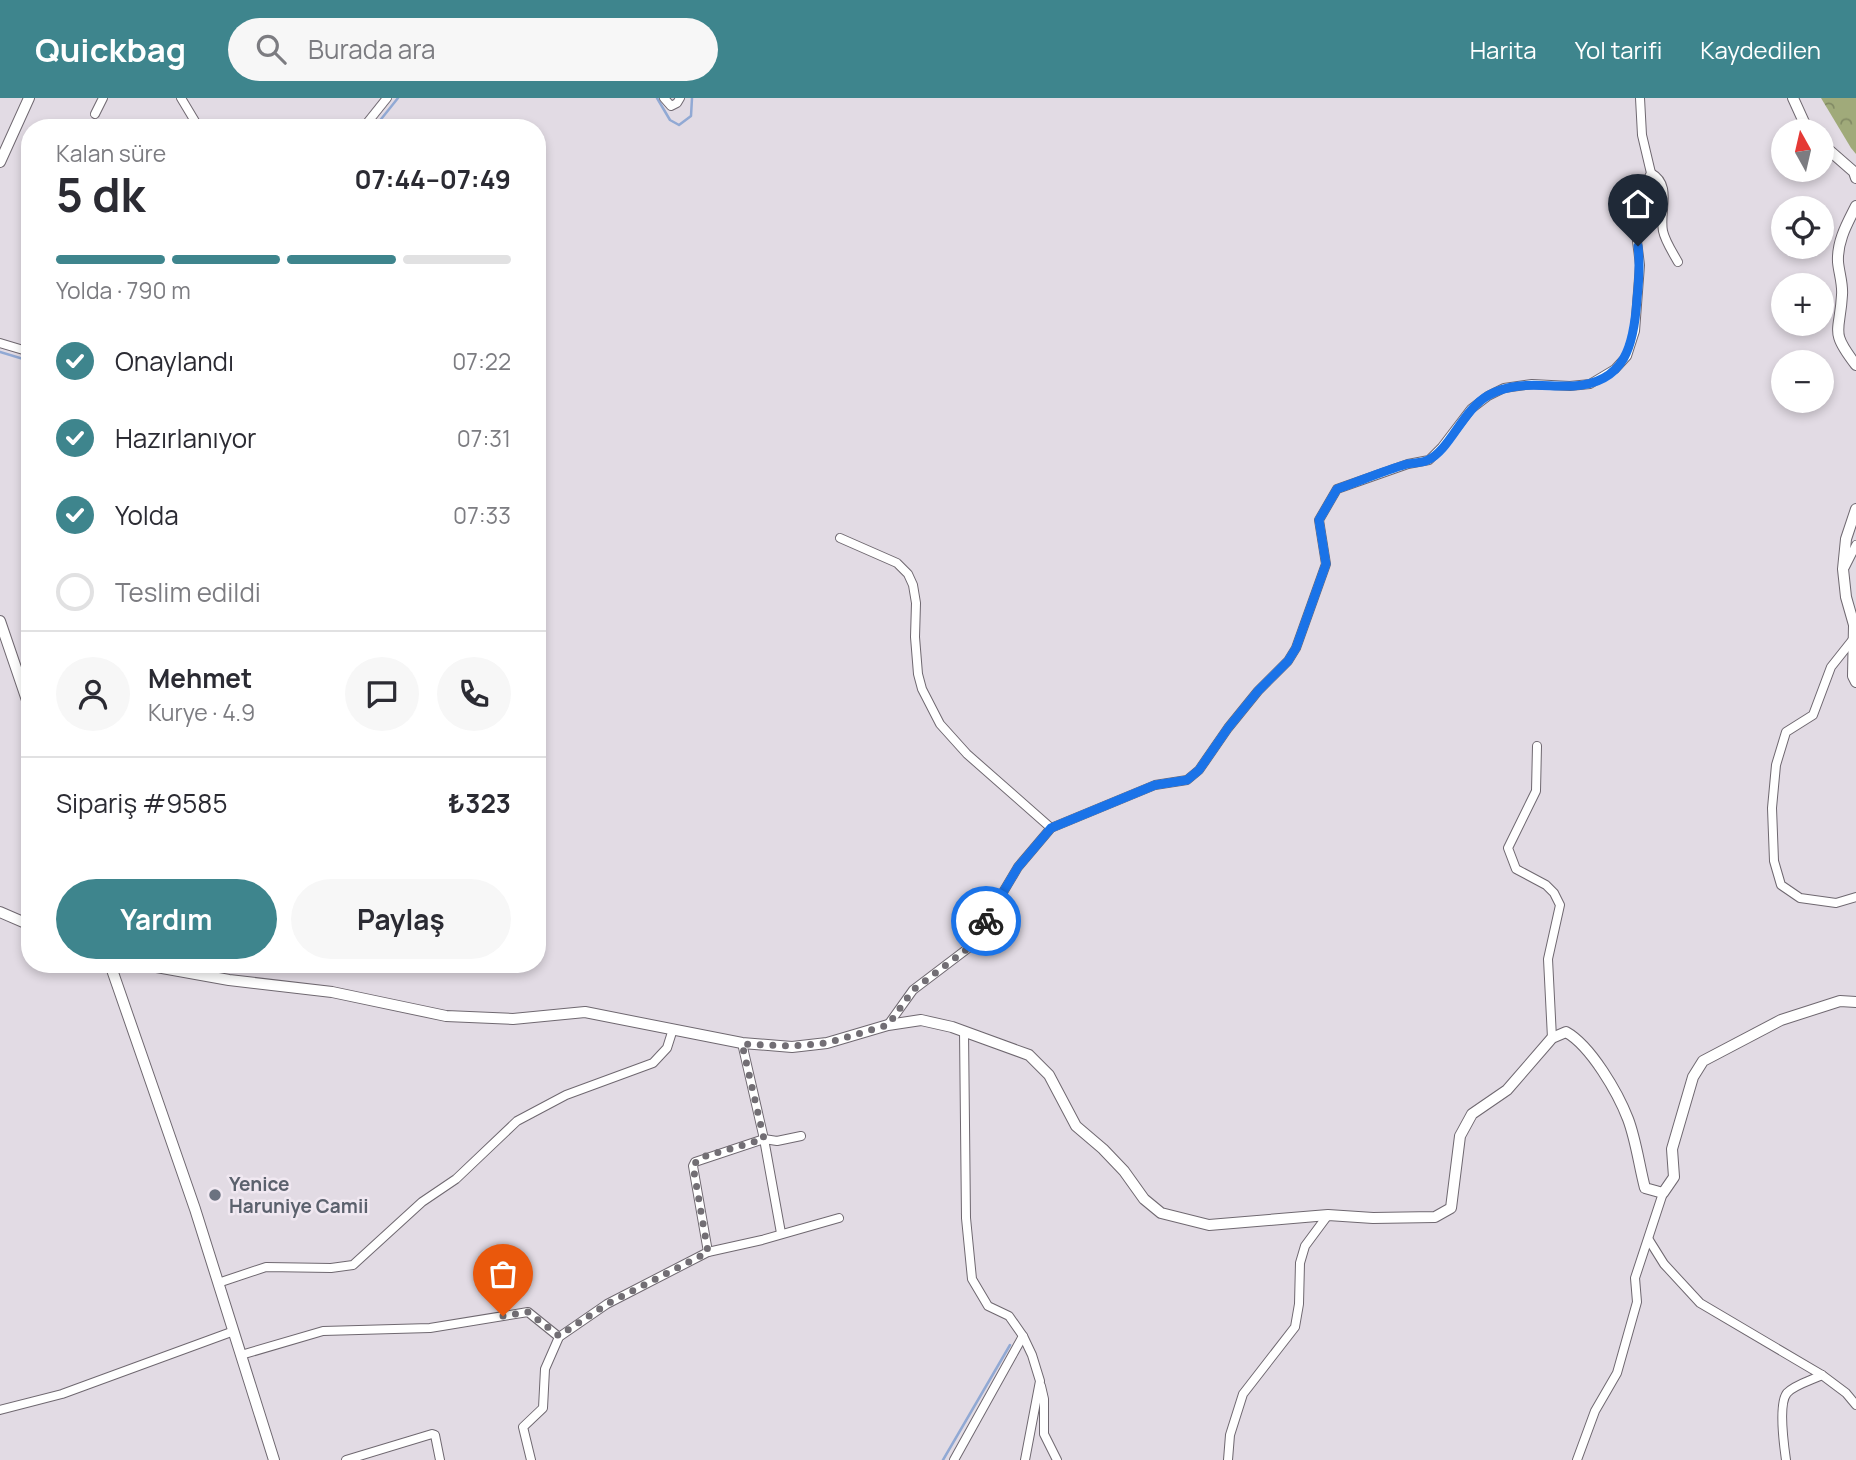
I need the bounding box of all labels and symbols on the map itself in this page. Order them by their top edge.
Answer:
north arrow [1771,119,1834,182]
pin [1608,174,1668,246]
courier [951,886,1021,956]
place label: Yenice Haruniye Camii [229,1171,369,1219]
marker: Yenice Haruniye Camii [207,1187,223,1203]
pin [473,1244,533,1316]

